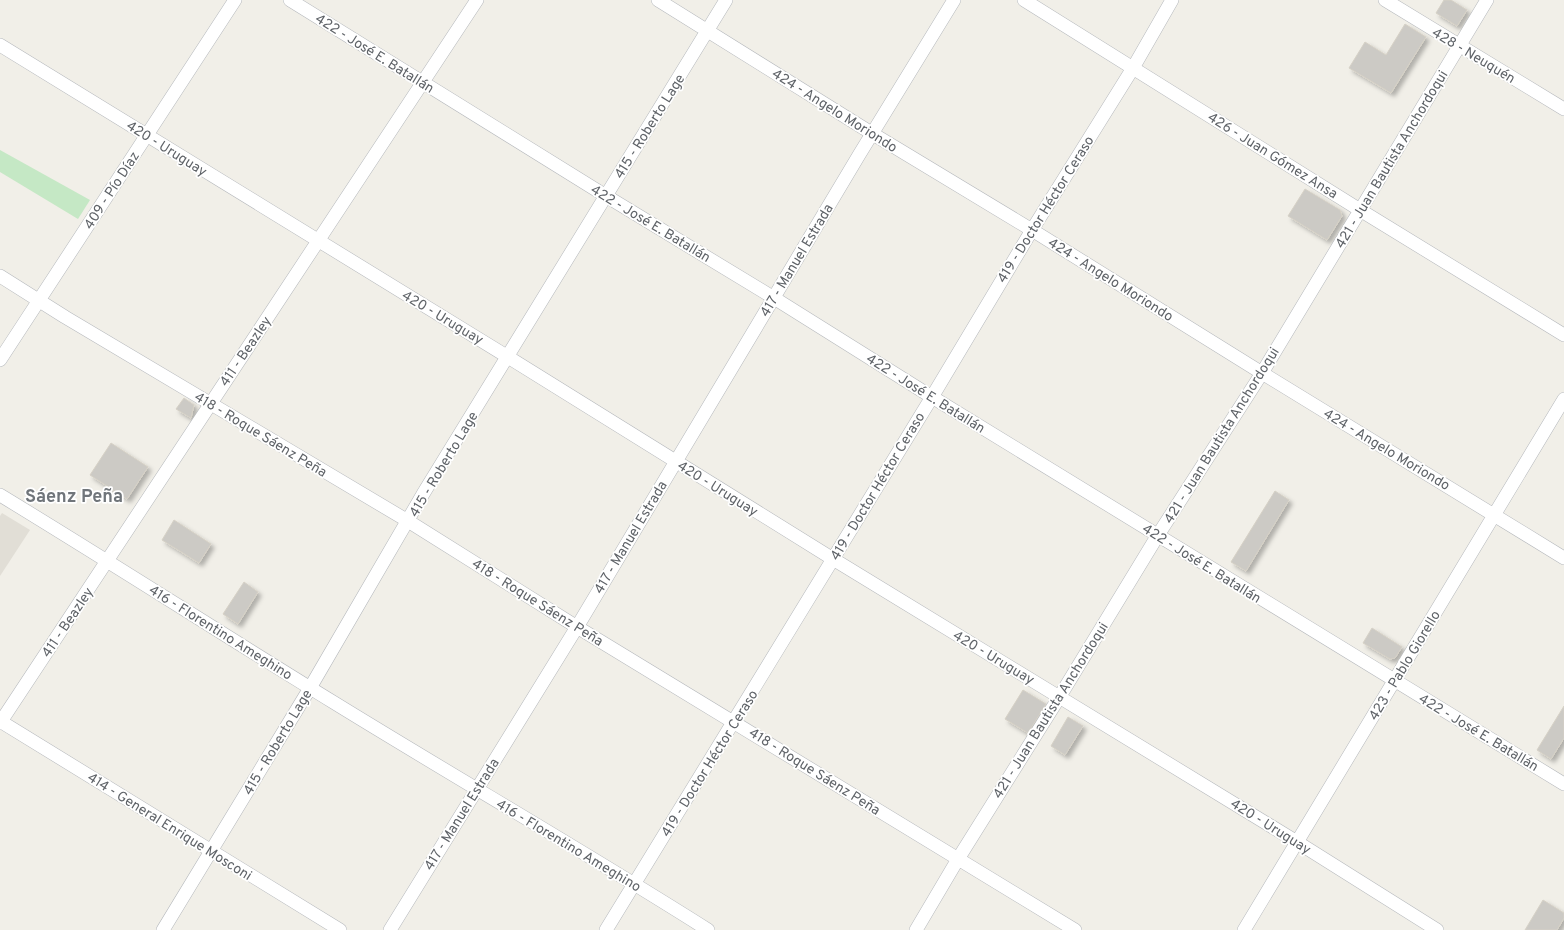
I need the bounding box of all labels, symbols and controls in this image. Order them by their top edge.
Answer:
street label: 422 - José E. Batallán [312,11,437,98]
street label: 428 - Neuquén [1428,25,1518,88]
street label: 424 - Angelo Moriondo [768,66,900,157]
street label: 421 - Juan Bautista Anchordoqui [1332,68,1452,252]
street label: 415 - Roberto Lage [611,71,689,182]
street label: 426 - Juan Gómez Ansa [1204,109,1340,203]
street label: 420 - Uruguay [123,118,210,181]
street label: 419 - Doctor Héctor Ceraso [994,133,1099,286]
street label: 409 - Pío Díaz [81,149,144,233]
street label: 422 - José E. Batallán [587,182,713,267]
street label: 417 - Manuel Estrada [757,201,838,320]
street label: 424 - Angelo Moriondo [1044,235,1176,326]
street label: 420 - Uruguay [399,287,486,349]
street label: 411 - Beazley [217,314,276,390]
street label: 421 - Juan Bautista Anchordoqui [1161,345,1284,527]
street label: 422 - José E. Batallán [863,351,988,438]
street label: 418 - Roque Sáenz Peña [191,389,330,482]
street label: 424 - Angelo Moriondo [1320,406,1453,495]
street label: 415 - Roberto Lage [406,409,482,521]
street label: 419 - Doctor Héctor Ceraso [827,409,929,564]
street label: 420 - Uruguay [674,458,761,521]
street label: 417 - Manuel Estrada [591,478,672,597]
district label: Sáenz Peña [25,486,123,509]
street label: 422 - José E. Batallán [1139,521,1264,608]
street label: 418 - Roque Sáenz Peña [468,556,606,651]
street label: 416 - Florentino Ameghino [145,582,295,685]
street label: 411 - Beazley [39,585,98,661]
street label: 423 - Pablo Giorello [1366,608,1445,724]
street label: 421 - Juan Bautista Anchordoqui [990,620,1113,802]
street label: 420 - Uruguay [950,627,1037,689]
street label: 415 - Roberto Lage [240,687,316,799]
street label: 419 - Doctor Héctor Ceraso [658,687,763,840]
street label: 422 - José E. Batallán [1415,691,1541,776]
street label: 418 - Roque Sáenz Peña [745,725,883,820]
street label: 417 - Manuel Estrada [421,756,504,874]
street label: 414 - General Enrique Mosconi [84,770,255,885]
street label: 416 - Florentino Ameghino [493,796,644,896]
street label: 420 - Uruguay [1227,796,1314,859]

